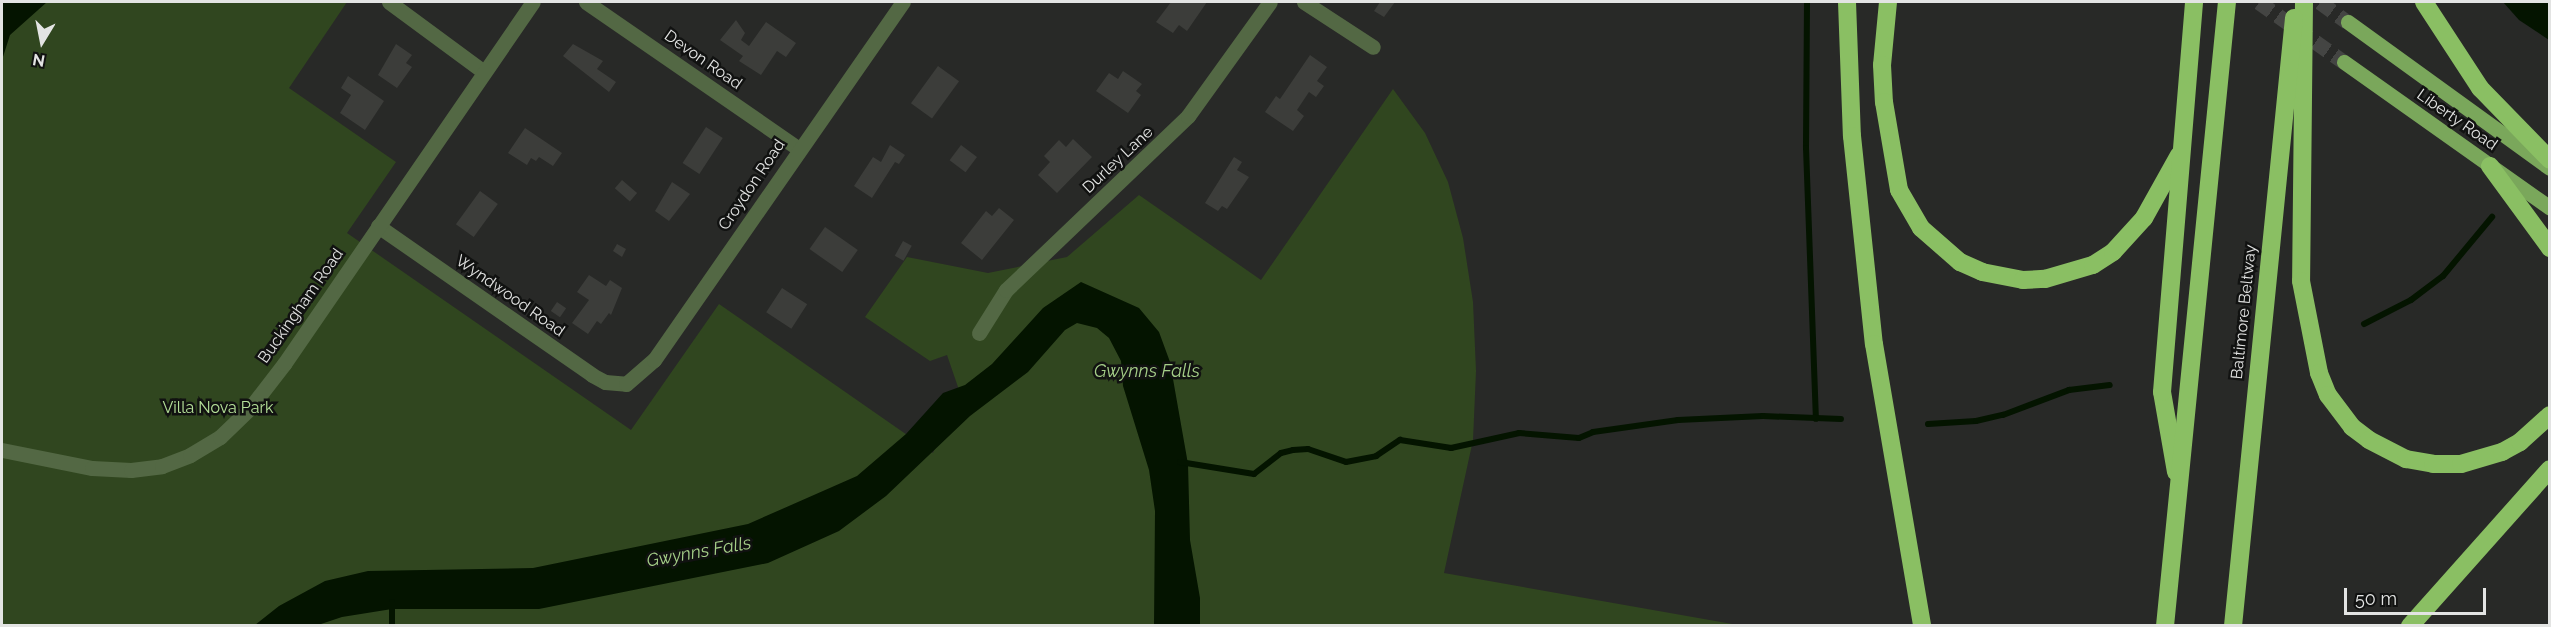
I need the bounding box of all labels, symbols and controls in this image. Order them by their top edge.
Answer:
north arrow [12,12,72,72]
street label: Devon Road [661,26,745,94]
text: N [31,50,46,71]
street label: Liberty Road [2413,85,2501,155]
street label: Durley Lane [1079,122,1157,198]
street label: Croydon Road [715,136,789,234]
street label: Baltimore Beltway [2227,244,2261,380]
street label: Buckingham Road [254,245,348,367]
street label: Wyndwood Road [452,251,568,341]
water label: Gwynns Falls [1094,360,1200,382]
park label: Villa Nova Park [162,398,274,418]
water label: Gwynns Falls [645,532,753,572]
scale bar [2347,576,2490,614]
text: 50 m [2355,588,2397,609]

